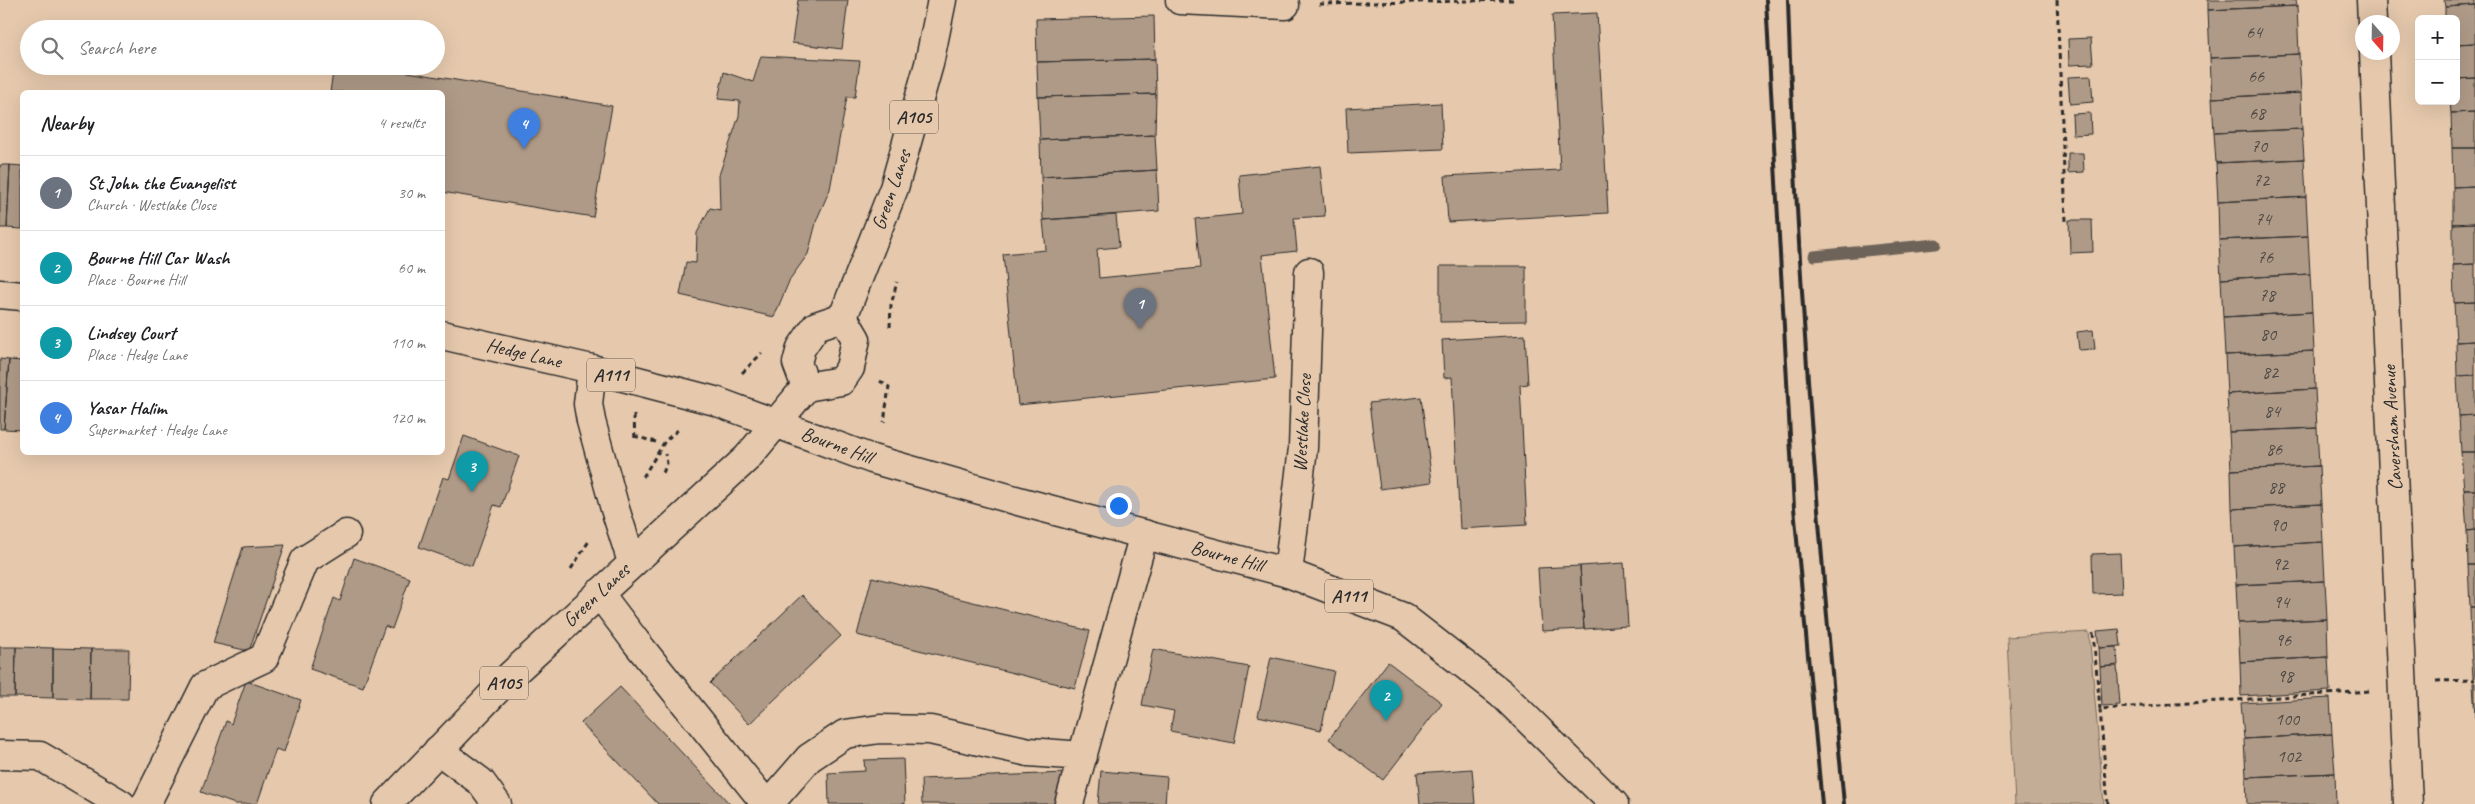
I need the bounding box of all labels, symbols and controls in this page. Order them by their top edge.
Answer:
north arrow [2355,15,2400,60]
map controls [2415,15,2460,105]
button: + [2415,15,2460,60]
search box [20,20,445,75]
house number: 64 [2246,21,2264,43]
icon: search [38,34,66,62]
text: Search here [78,36,155,60]
button: − [2415,60,2460,105]
house number: 66 [2248,65,2265,87]
road number: A105 [890,100,938,134]
house number: 68 [2249,102,2267,124]
pin: 4 [508,108,540,149]
text: Nearby [40,110,93,136]
text: 4 results [378,113,425,133]
house number: 70 [2251,135,2269,157]
street label: Green Lanes [866,145,917,233]
house number: 72 [2253,169,2271,191]
text: St John the Evangelist [87,171,235,195]
text: 1 [52,183,60,203]
text: 30 m [398,183,425,203]
text: Church · Westlake Close [87,195,216,215]
house number: 74 [2255,208,2273,230]
text: Bourne Hill Car Wash [87,246,229,270]
house number: 76 [2257,246,2274,268]
text: 2 [52,258,60,278]
text: 60 m [398,258,425,278]
text: Place · Bourne Hill [87,270,185,290]
house number: 78 [2259,284,2277,306]
pin: 1 [1124,288,1156,329]
text: Lindsey Court [87,321,176,345]
house number: 80 [2260,323,2278,345]
street label: Hedge Lane [484,332,565,374]
text: 3 [52,333,60,353]
text: 110 m [391,333,425,353]
text: Place · Hedge Lane [87,345,187,365]
road number: A111 [587,358,635,392]
house number: 82 [2262,361,2280,383]
street label: Caversham Avenue [2376,363,2408,491]
street label: Westlake Close [1287,372,1317,472]
text: Yasar Halim [87,396,166,420]
house number: 84 [2264,400,2282,422]
text: 4 [52,408,60,428]
text: 120 m [391,408,425,428]
text: Supermarket · Hedge Lane [87,420,227,440]
street label: Bourne Hill [798,421,880,471]
house number: 86 [2266,438,2283,460]
pin: 3 [456,451,488,492]
house number: 88 [2268,476,2286,498]
your location [1106,493,1132,519]
house number: 90 [2270,514,2288,536]
street label: Bourne Hill [1188,534,1270,579]
house number: 92 [2272,553,2290,575]
street label: Green Lanes [557,556,636,632]
road number: A111 [1325,580,1373,612]
house number: 94 [2273,591,2291,613]
house number: 96 [2275,629,2292,651]
house number: 98 [2277,665,2295,687]
road number: A105 [480,666,528,700]
pin: 2 [1370,680,1402,721]
house number: 100 [2275,708,2301,730]
house number: 102 [2277,745,2303,767]

